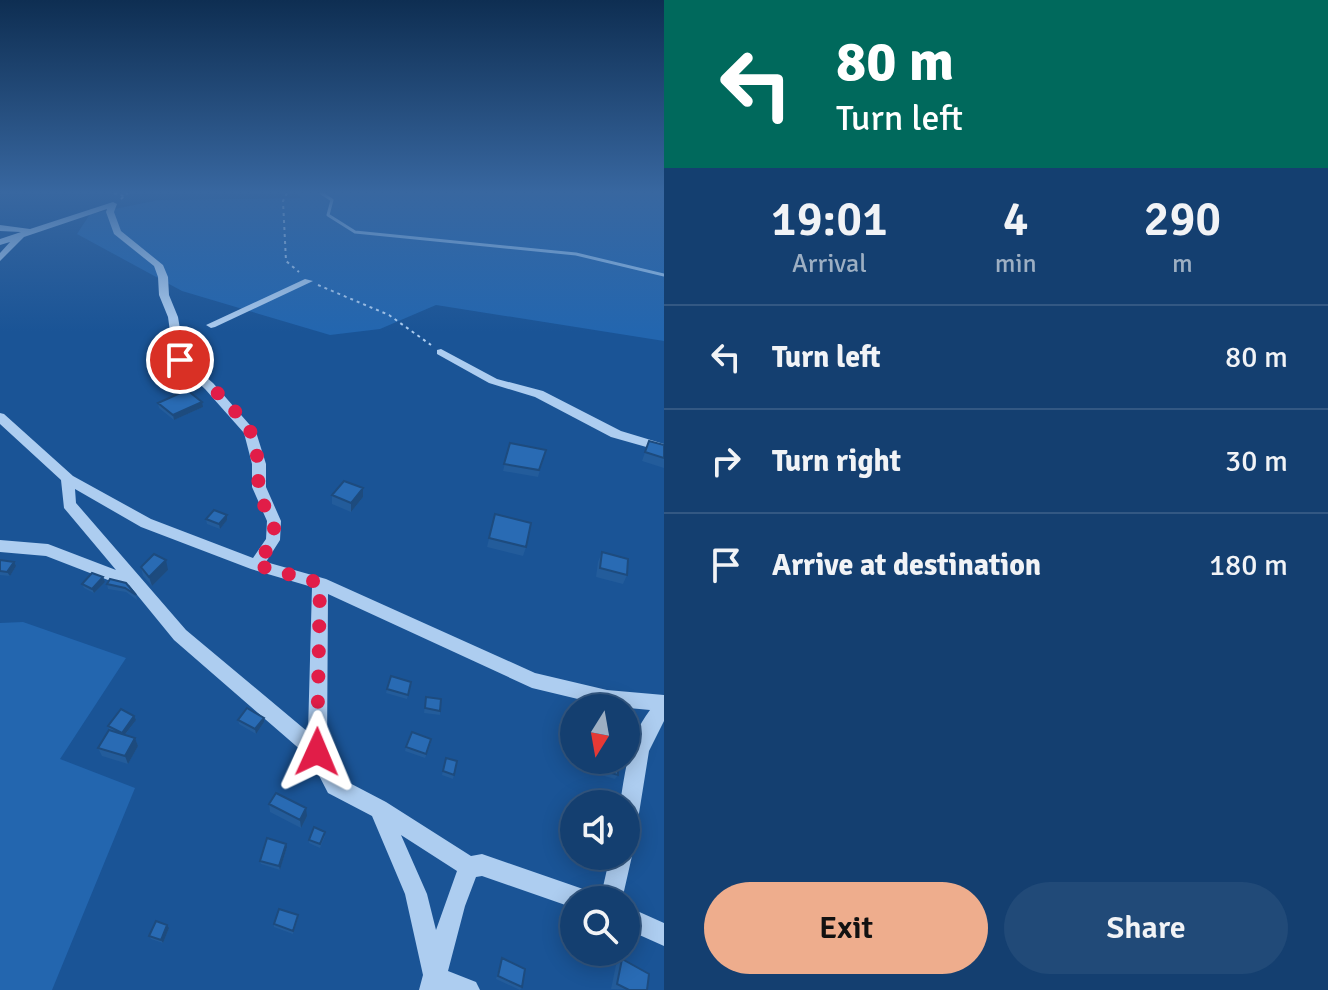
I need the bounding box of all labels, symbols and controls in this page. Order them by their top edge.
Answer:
text: 80 m [836,27,954,96]
icon: left [704,32,808,136]
text: Turn left [836,96,963,141]
text: 19:01 [771,190,888,249]
text: 4 [1003,190,1029,249]
text: 290 [1143,190,1221,249]
text: Arrival [792,248,867,280]
text: min [995,248,1037,280]
text: m [1172,248,1193,280]
pin [146,326,214,394]
icon: left [704,335,748,379]
icon: arrive [158,338,202,382]
text: Turn left [772,339,881,376]
text: 80 m [1225,339,1288,376]
icon: right [704,439,748,483]
text: Turn right [772,443,901,480]
text: 30 m [1225,443,1288,480]
icon: arrive [704,543,748,587]
text: Arrive at destination [772,547,1041,584]
text: 180 m [1209,547,1288,584]
north arrow [560,694,640,774]
map controls [560,694,640,966]
position arrow [275,710,359,794]
button: sound [560,790,640,870]
button: Exit [704,882,988,974]
button: Share [1004,882,1288,974]
button: search [560,886,640,966]

